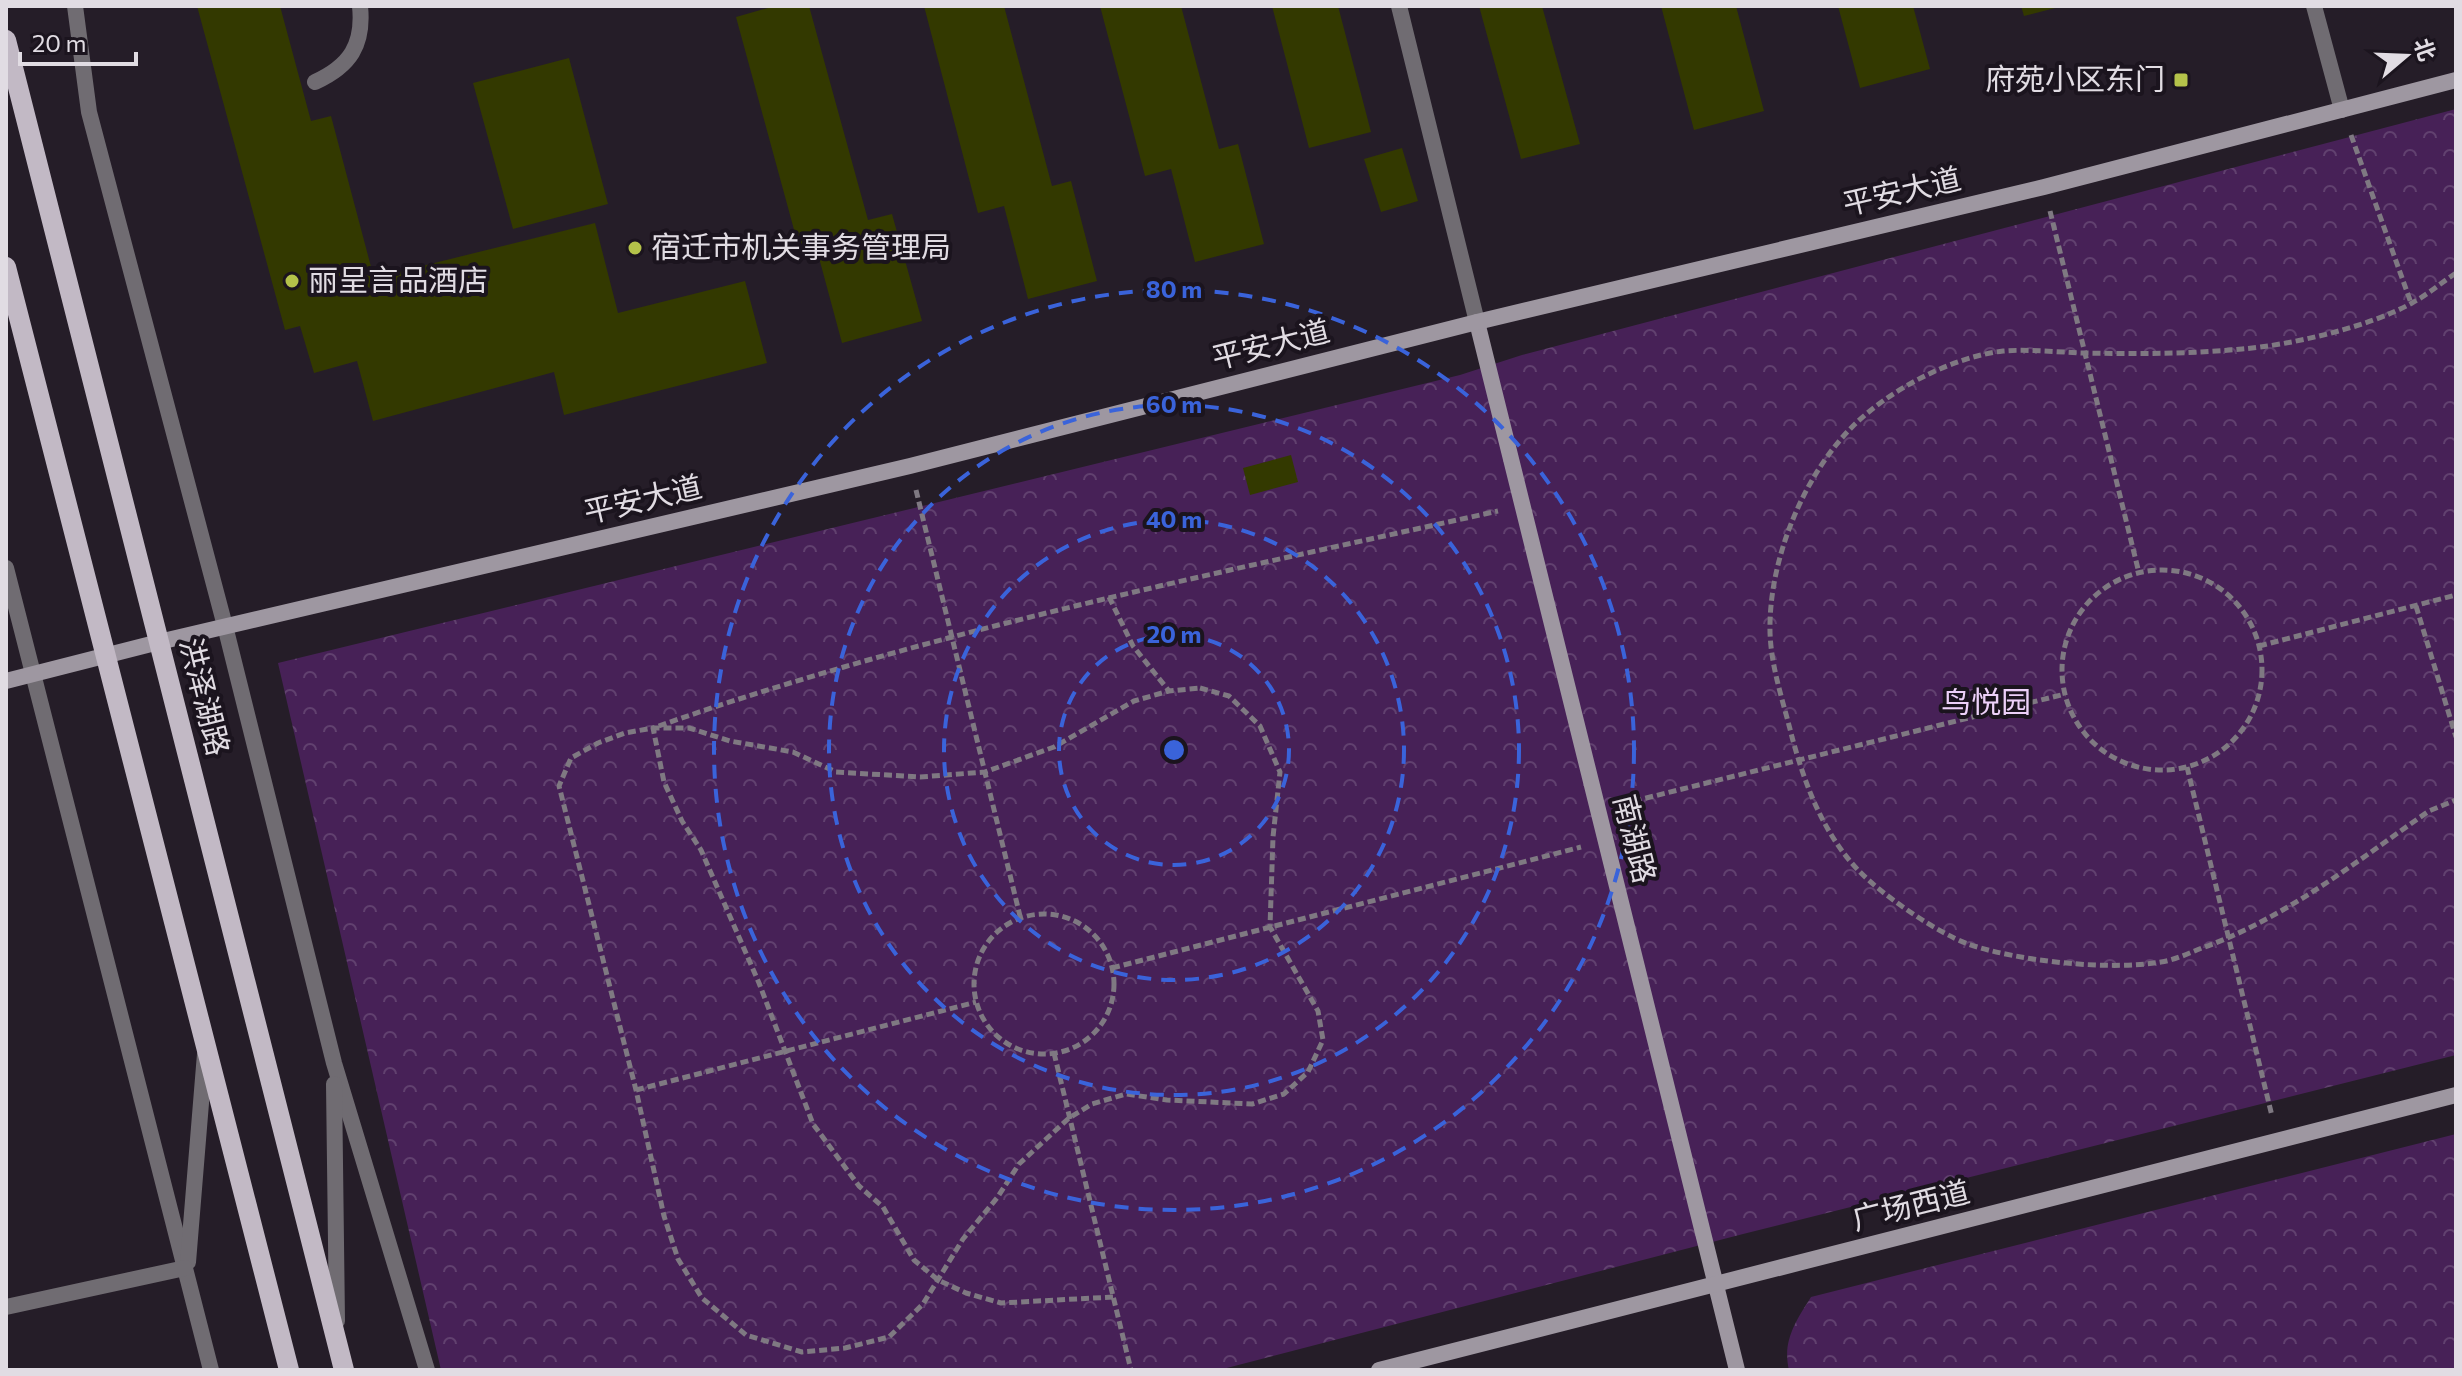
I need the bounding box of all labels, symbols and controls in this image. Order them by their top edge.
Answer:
scale bar [20,16,136,66]
north arrow [2366,16,2446,96]
text: 20 m [32,28,86,57]
text: 北 [2409,35,2442,64]
place label: 府苑小区东门 [1985,59,2165,96]
marker: 府苑小区东门 [2172,71,2190,89]
street label: 平安大道 [1839,158,1964,221]
place label: 宿迁市机关事务管理局 [651,227,951,264]
marker: 宿迁市机关事务管理局 [626,239,644,257]
place label: 丽呈言品酒店 [308,260,488,297]
marker: 丽呈言品酒店 [283,272,301,290]
text: 80 m [1146,274,1202,303]
street label: 平安大道 [1208,310,1333,375]
text: 60 m [1146,389,1202,418]
street label: 平安大道 [580,466,705,529]
text: 40 m [1146,504,1202,533]
text: 20 m [1147,619,1201,648]
street label: 洪泽湖路 [174,634,239,759]
park label: 鸟悦园 [1941,682,2031,719]
centre of rings [1160,736,1188,764]
street label: 南湖路 [1608,790,1665,887]
street label: 广场西道 [1848,1171,1973,1236]

